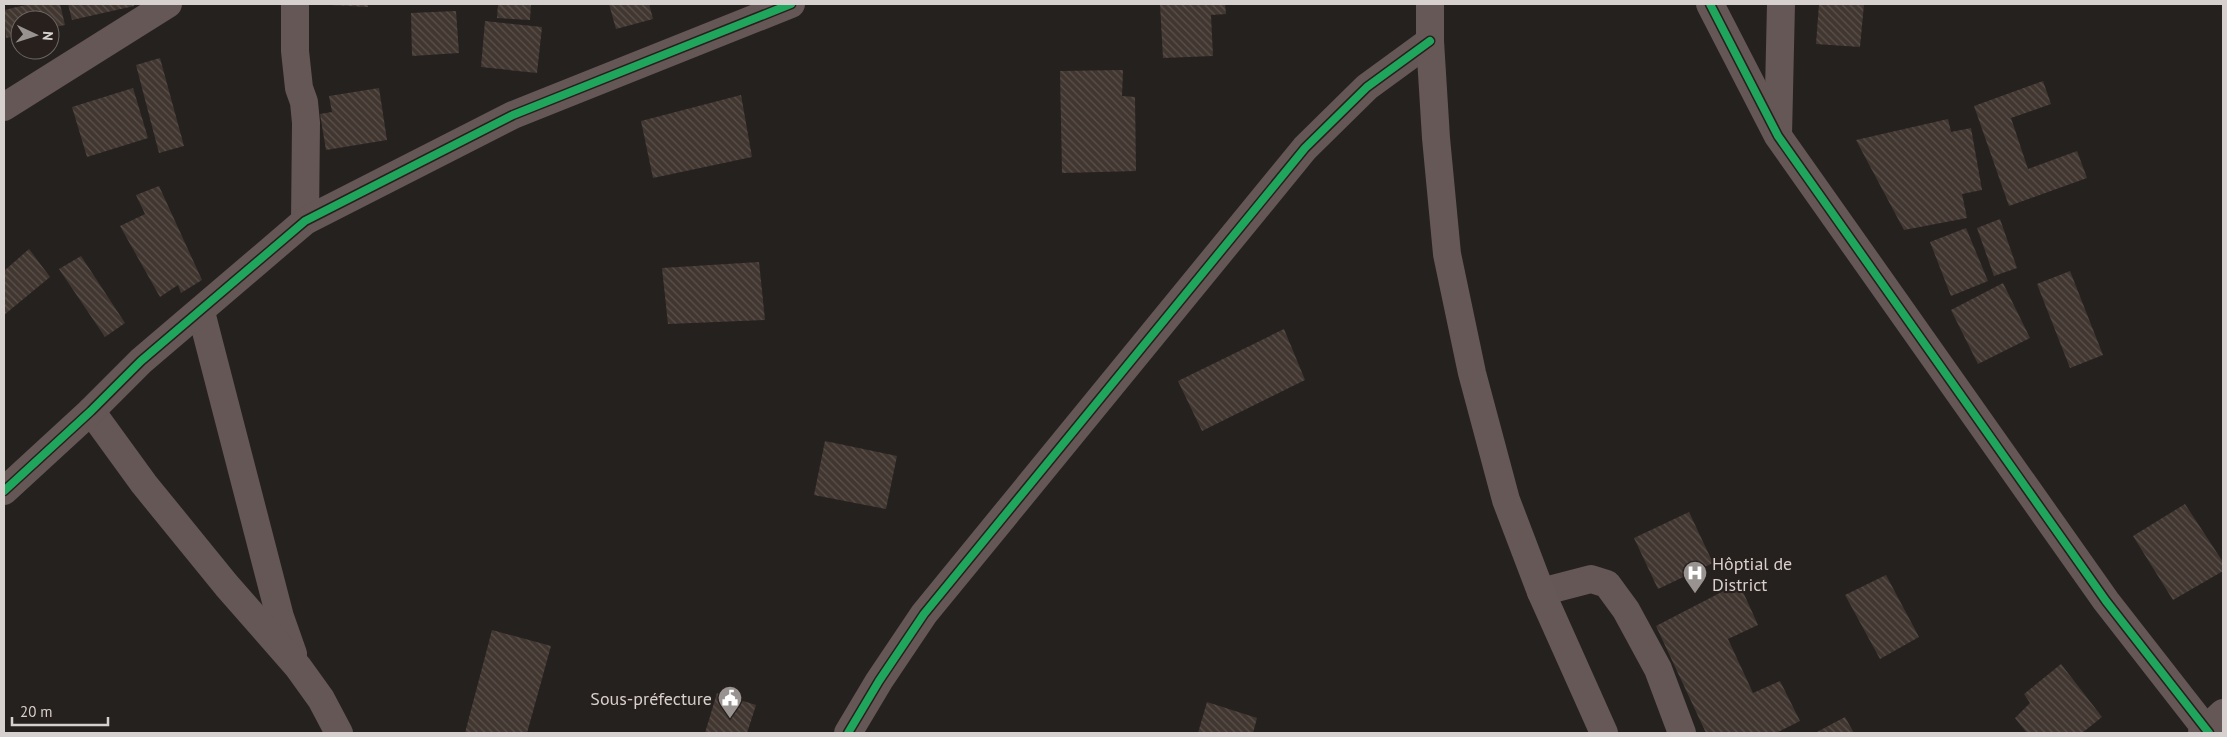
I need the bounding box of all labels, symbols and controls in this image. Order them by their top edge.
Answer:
north arrow [10,10,60,60]
text: N [39,31,57,41]
place label: Hôptial de District [1712,552,1792,596]
hospital icon: Hôptial de District [1682,560,1708,594]
public building icon: Sous-préfecture [717,685,743,719]
place label: Sous-préfecture [590,687,712,710]
scale bar [12,694,109,726]
text: 20 m [20,702,53,721]

